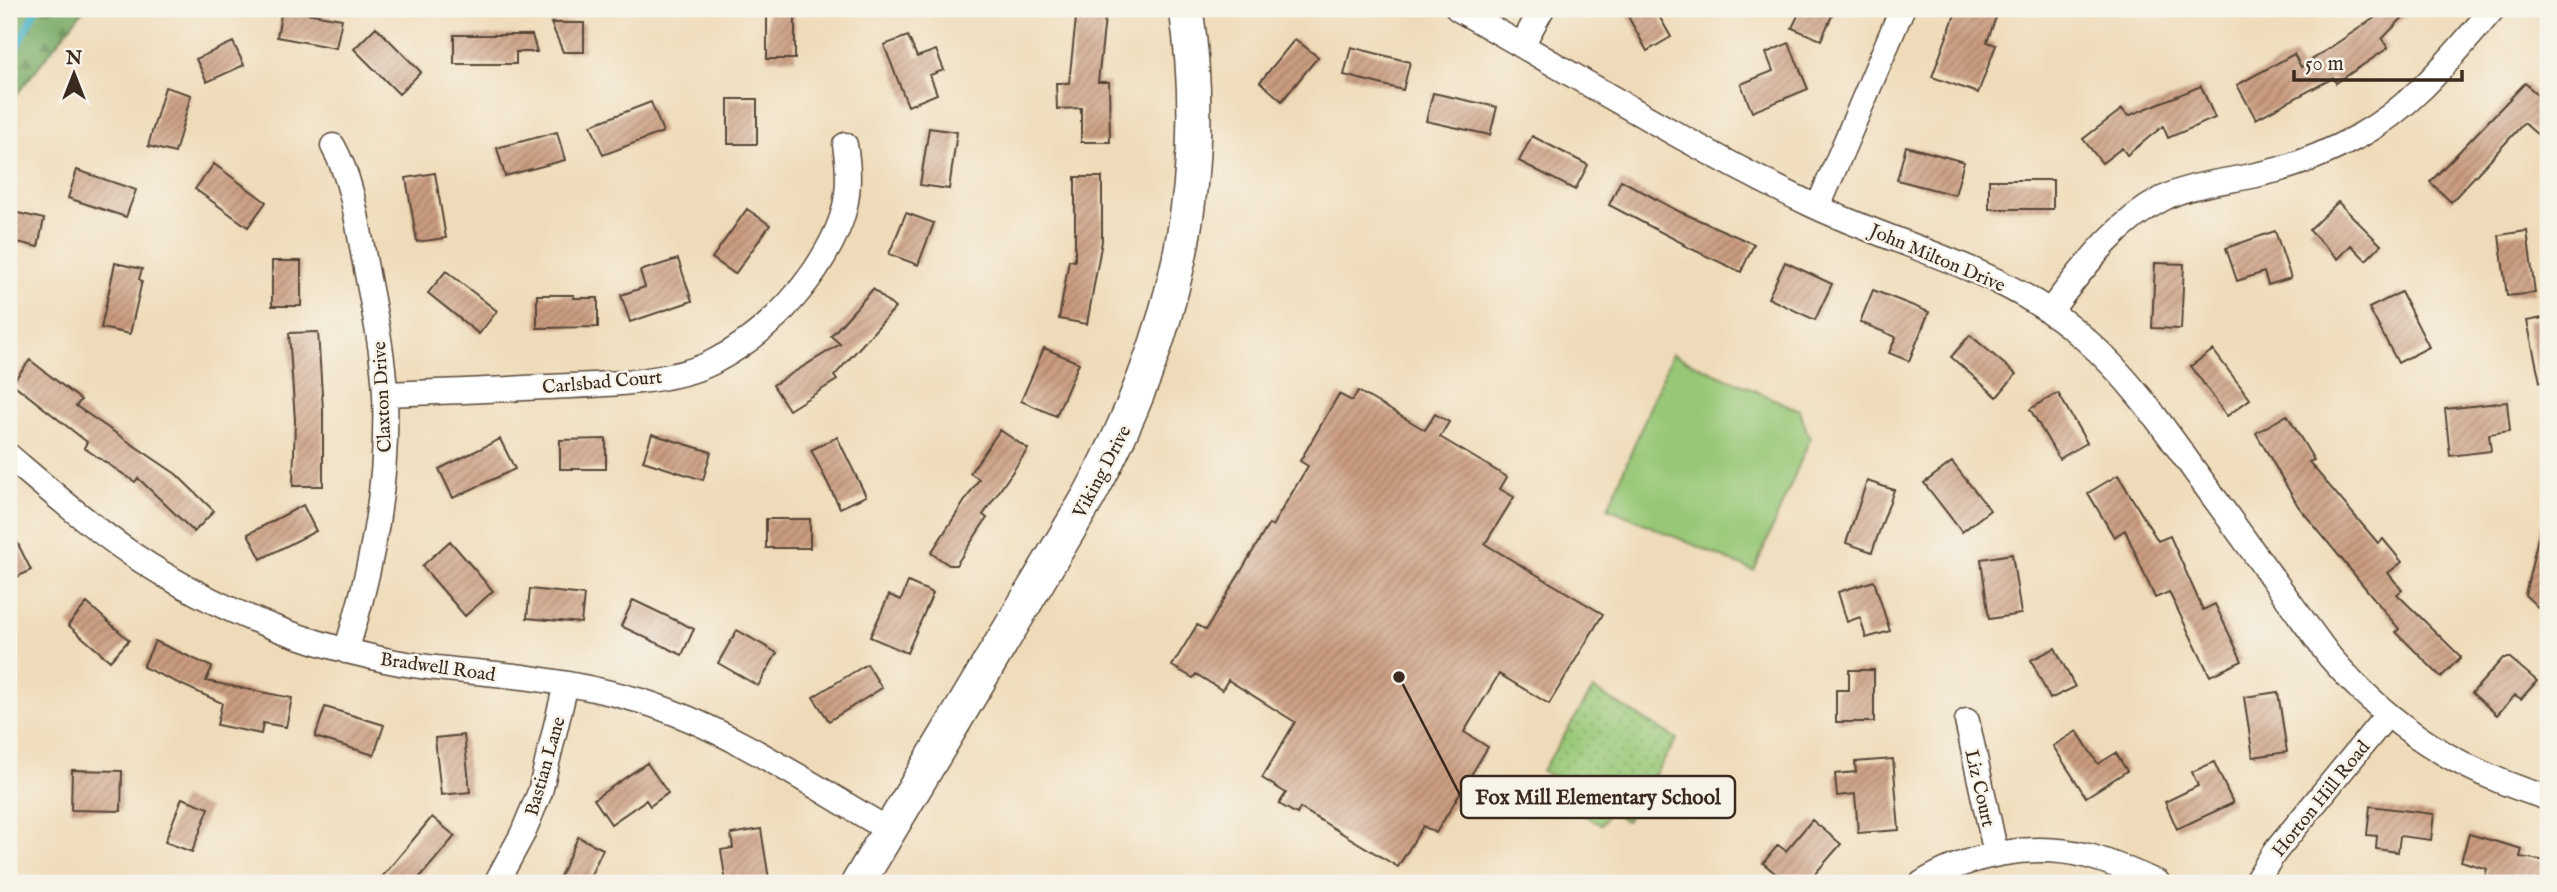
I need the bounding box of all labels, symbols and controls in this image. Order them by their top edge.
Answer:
north arrow [38,38,108,108]
scale bar [2294,38,2462,82]
text: N [65,47,83,71]
text: 50 m [2305,51,2344,78]
street label: John Milton Drive [1864,219,2009,298]
street label: Claxton Drive [368,340,398,453]
street label: Carlsbad Court [541,366,664,400]
street label: Viking Drive [1068,421,1137,523]
street label: Bradwell Road [378,648,498,688]
street label: Bastian Lane [520,714,572,819]
street label: Horton Hill Road [2267,735,2376,862]
street label: Liz Court [1959,747,2000,830]
callout: Fox Mill Elementary School [1461,776,1735,818]
text: Fox Mill Elementary School [1475,785,1722,812]

